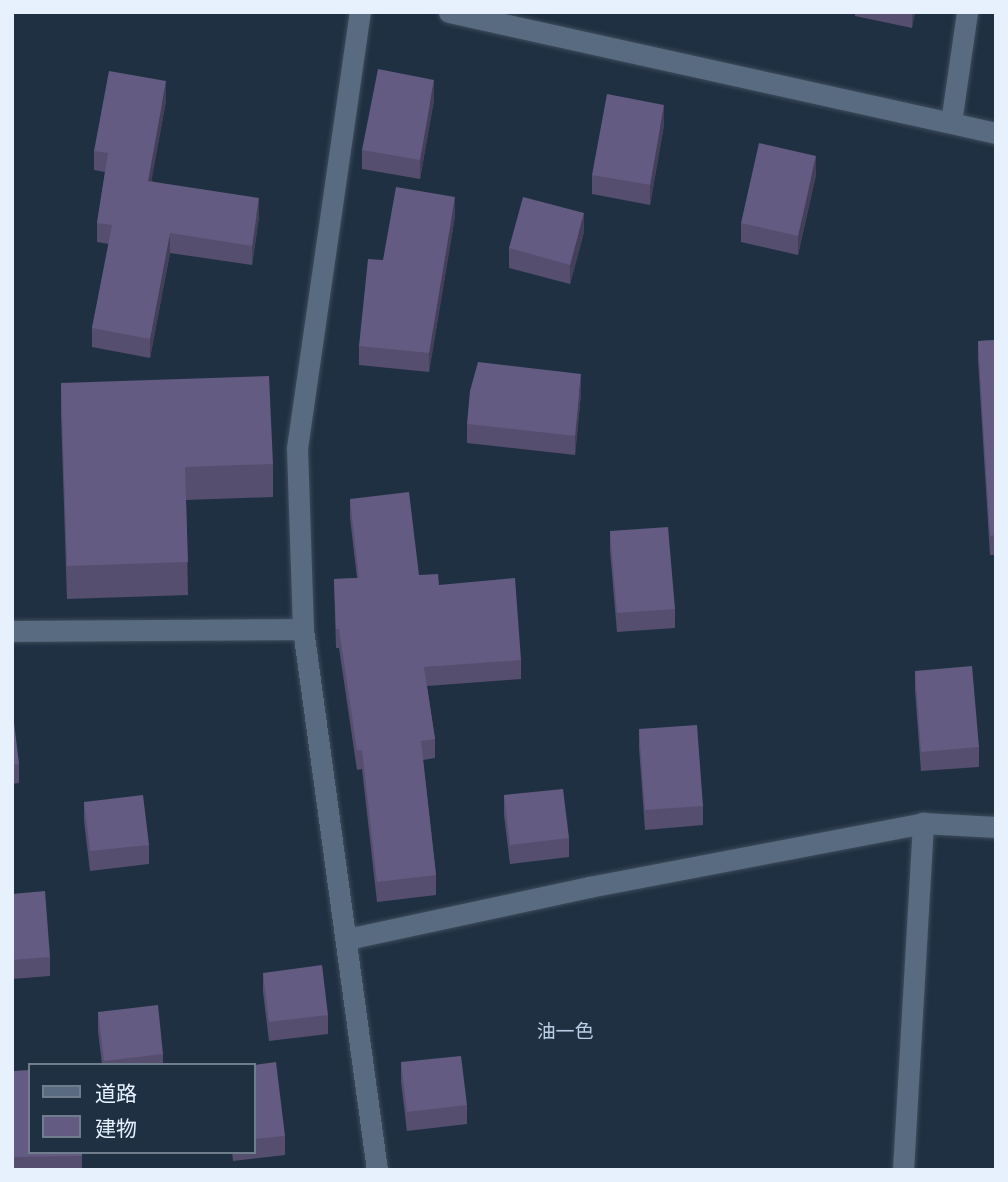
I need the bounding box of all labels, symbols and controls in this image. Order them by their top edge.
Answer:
district label: 油一色 [537,1021,593,1043]
legend [28,1063,256,1154]
text: 道路 [95,1081,137,1106]
text: 建物 [95,1116,137,1141]

